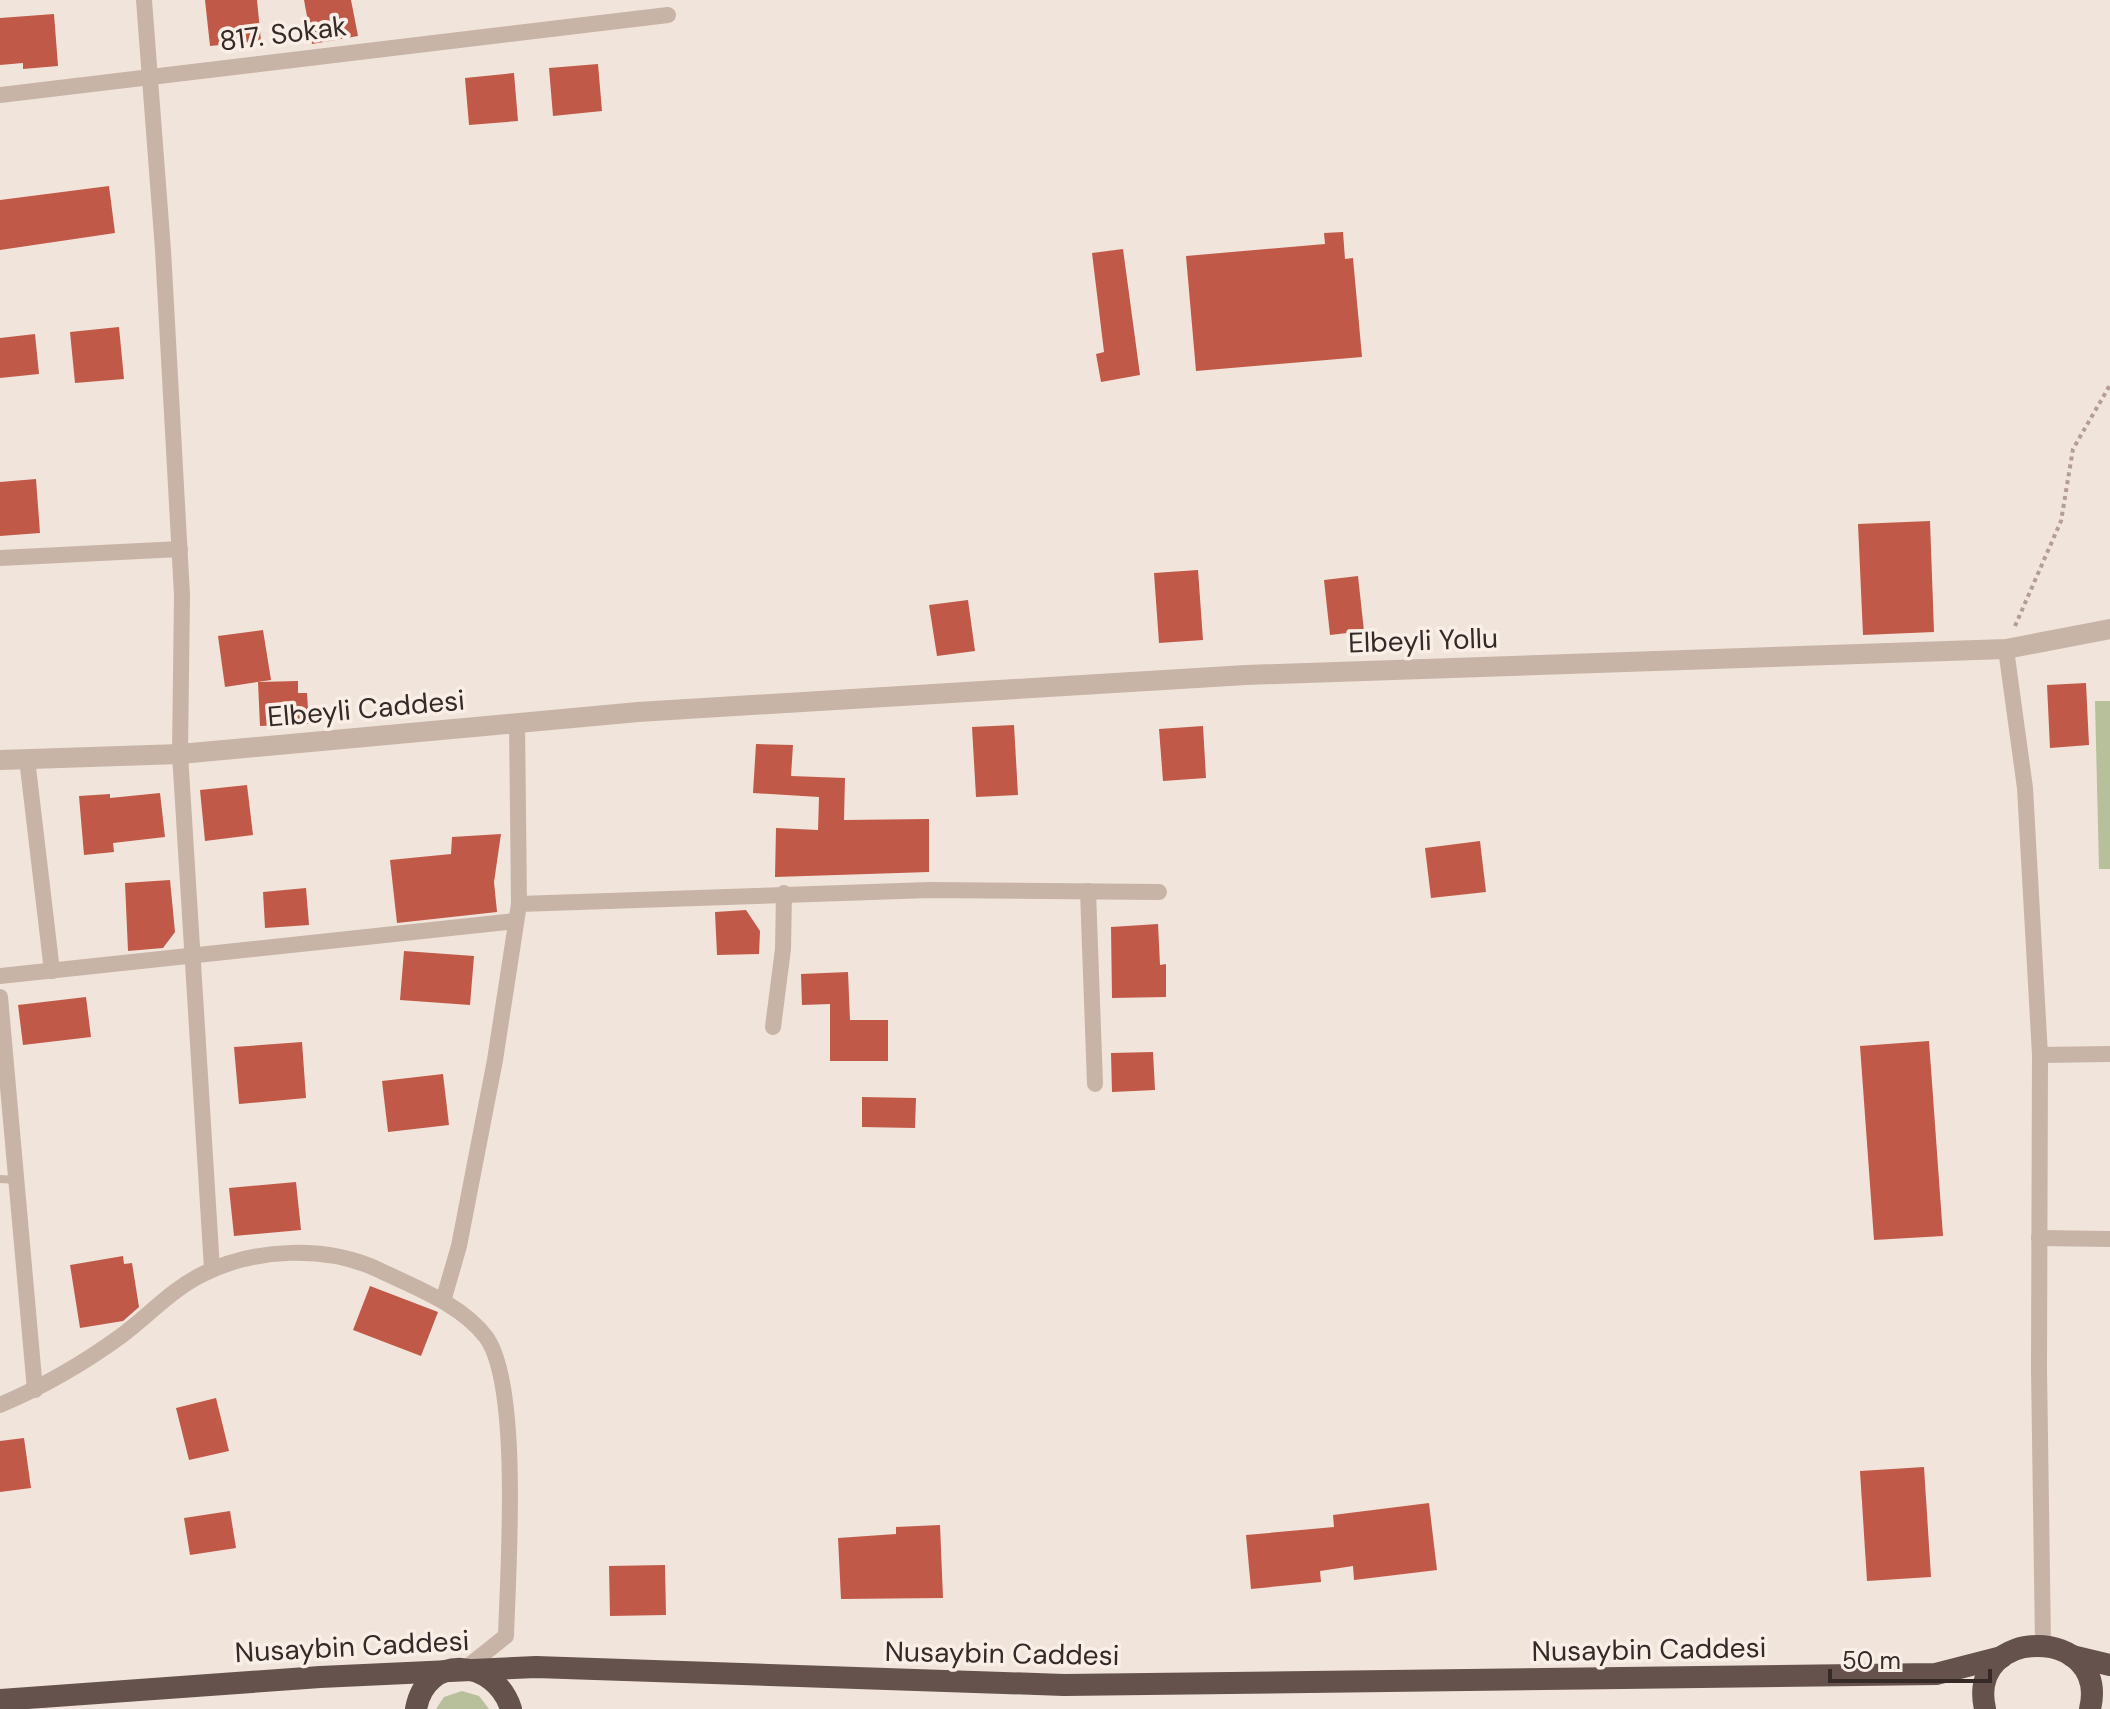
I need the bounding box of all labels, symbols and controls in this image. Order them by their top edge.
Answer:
street label: 817. Sokak [217,7,349,60]
street label: Elbeyli Yollu [1347,619,1499,662]
street label: Elbeyli Caddesi [266,681,466,736]
street label: Nusaybin Caddesi [234,1622,470,1671]
street label: Nusaybin Caddesi [1531,1629,1767,1670]
street label: Nusaybin Caddesi [884,1633,1120,1674]
scale bar [1830,1633,1990,1683]
text: 50 m [1842,1645,1901,1676]

